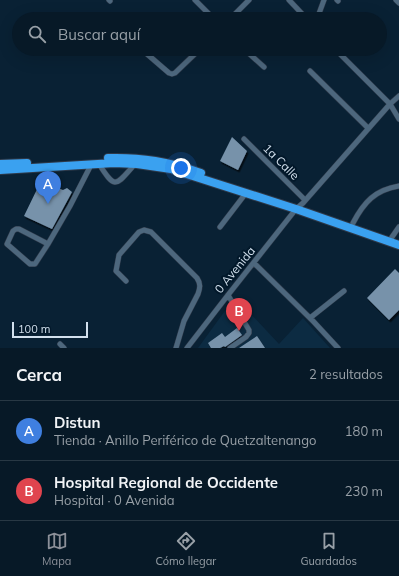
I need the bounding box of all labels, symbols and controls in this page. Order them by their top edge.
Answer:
search box [12,12,387,56]
icon: search [26,23,48,45]
text: Buscar aquí [58,25,140,44]
street label: 1a Calle [260,140,303,183]
your location [171,158,191,178]
pin: A [35,171,61,204]
street label: 0 Avenida [211,243,258,296]
pin: B [226,298,252,331]
scale bar [12,320,88,339]
text: 100 m [18,322,50,336]
text: Cerca [16,364,62,385]
text: 2 resultados [309,366,383,382]
text: Distun [54,413,100,432]
text: A [24,423,34,439]
text: 180 m [345,423,383,439]
text: Tienda · Anillo Periférico de Quetzaltenango [54,432,316,448]
text: Hospital Regional de Occidente [54,473,278,492]
text: B [25,483,33,499]
text: 230 m [345,483,383,499]
text: Hospital · 0 Avenida [54,492,175,508]
tab: Mapa [42,530,71,568]
tab: Cómo llegar [156,530,216,568]
tab: Guardados [300,530,357,568]

